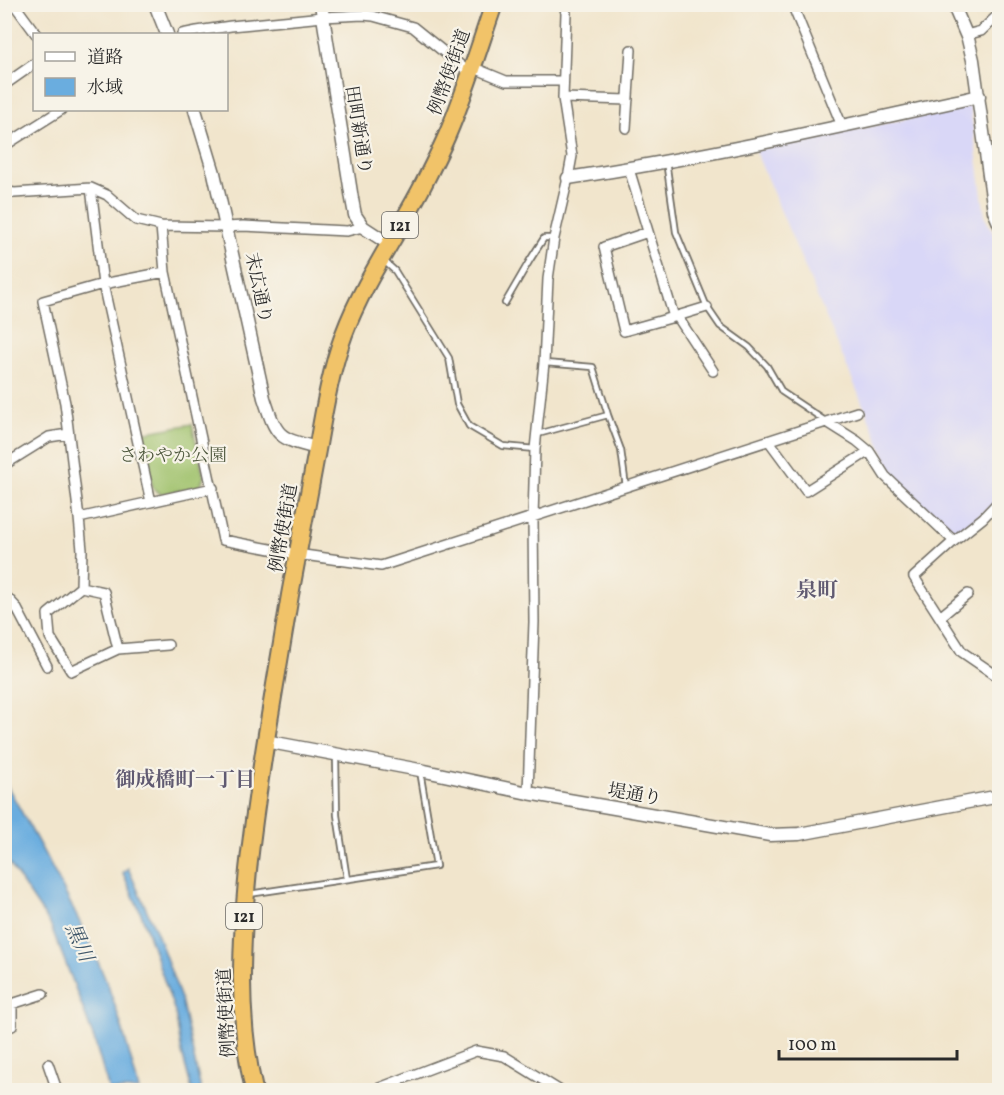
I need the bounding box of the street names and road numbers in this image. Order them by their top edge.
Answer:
street label: 例幣使街道 [423,26,478,119]
street label: 田町新通り [338,84,377,177]
road number: 121 [382,212,418,238]
street label: 末広通り [238,250,277,326]
street label: 例幣使街道 [264,482,305,575]
street label: 堤通り [606,778,663,812]
road number: 121 [226,903,262,929]
street label: 例幣使街道 [213,967,242,1059]

